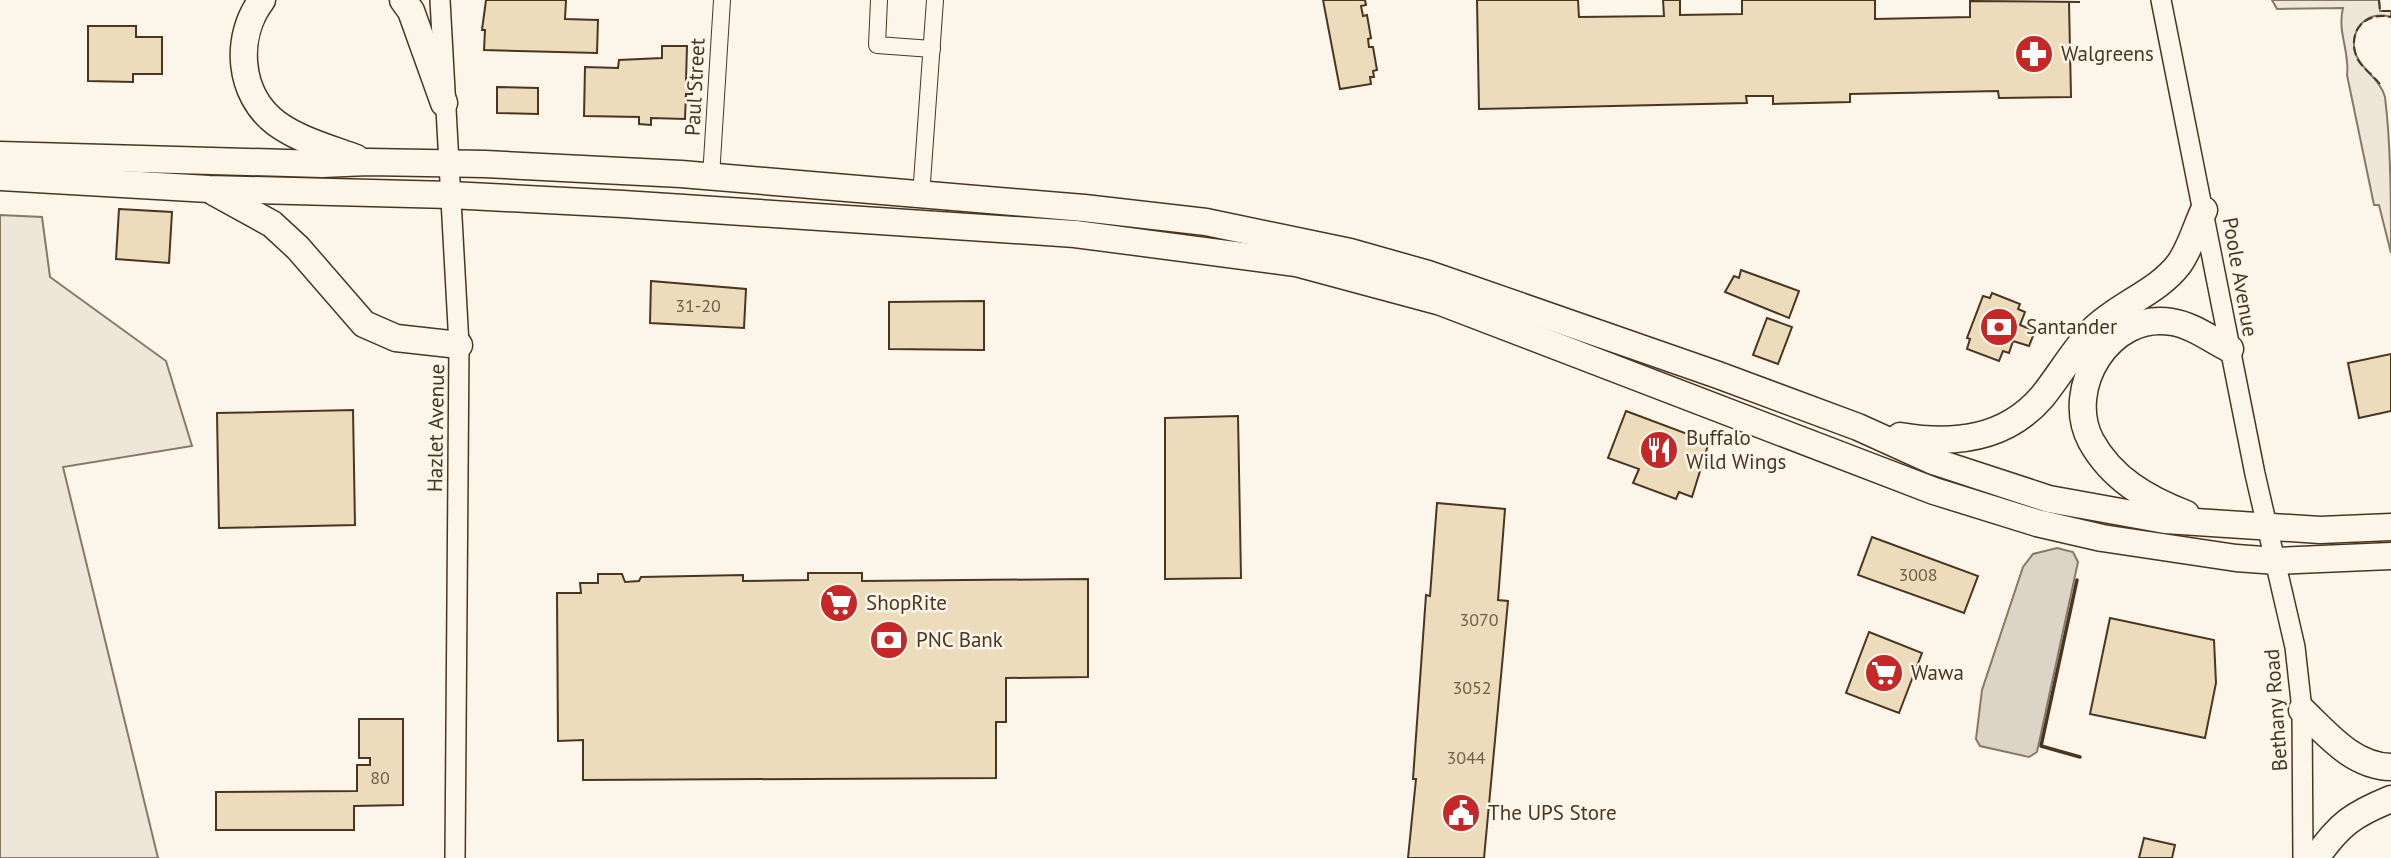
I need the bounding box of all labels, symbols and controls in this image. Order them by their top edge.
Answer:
pharmacy icon: Walgreens [2013,33,2055,75]
street label: Paul Street [678,37,711,137]
place label: Walgreens [2061,40,2154,67]
street label: Poole Avenue [2217,215,2264,339]
house number: 31-20 [675,294,721,317]
bank icon: Santander [1978,306,2020,348]
place label: Santander [2026,313,2117,340]
street label: Hazlet Avenue [421,364,450,492]
place label: Buffalo Wild Wings [1686,424,1786,475]
restaurant icon: Buffalo Wild Wings [1638,429,1680,471]
house number: 3008 [1898,563,1938,586]
supermarket icon: ShopRite [818,582,860,624]
place label: ShopRite [866,589,947,616]
house number: 3070 [1459,608,1499,631]
bank icon: PNC Bank [868,619,910,661]
place label: PNC Bank [916,626,1003,653]
street label: Bethany Road [2258,648,2293,772]
supermarket icon: Wawa [1863,652,1905,694]
place label: Wawa [1911,659,1964,686]
house number: 3052 [1452,676,1492,699]
house number: 3044 [1446,746,1486,769]
house number: 80 [370,766,390,789]
public building icon: The UPS Store [1440,792,1482,834]
place label: The UPS Store [1488,799,1617,826]

